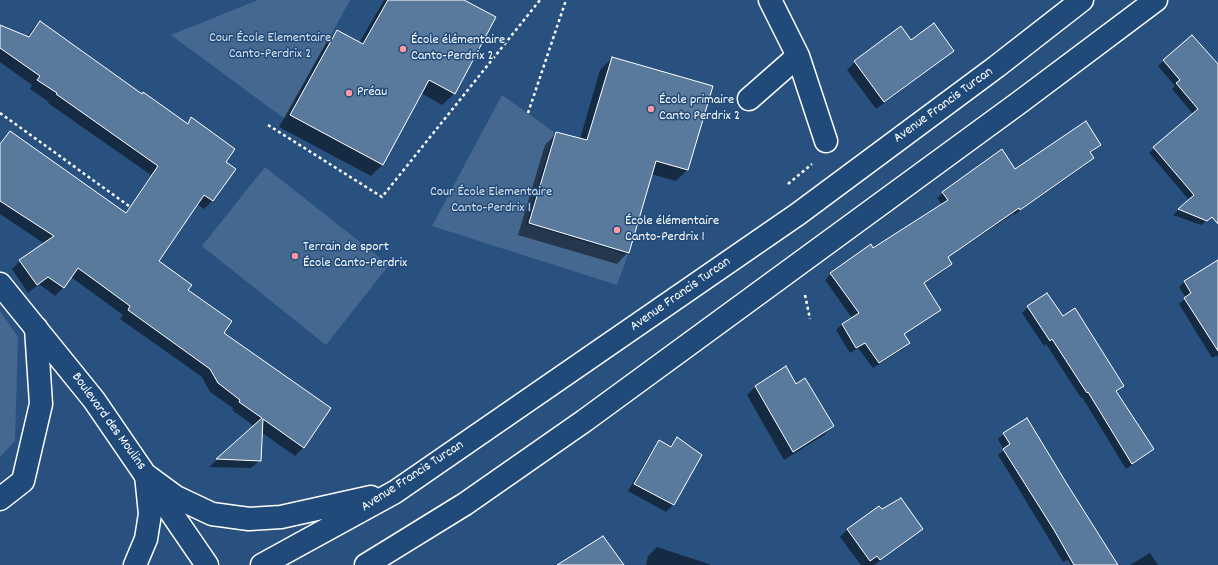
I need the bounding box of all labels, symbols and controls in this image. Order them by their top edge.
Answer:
park label: Cour École Elementaire Canto-Perdrix 2 [209,31,331,64]
place label: École élémentaire Canto-Perdrix 2 [411,33,505,66]
marker: École élémentaire Canto-Perdrix 2 [398,44,408,54]
street label: Avenue Francis Turcan [891,64,997,148]
place label: Préau [357,85,387,101]
marker: Préau [344,88,354,98]
place label: École primaire Canto Perdrix 2 [659,93,740,126]
marker: École primaire Canto Perdrix 2 [646,104,656,114]
park label: Cour École Elementaire Canto-Perdrix 1 [430,185,552,218]
place label: École élémentaire Canto-Perdrix 1 [625,214,719,246]
marker: École élémentaire Canto-Perdrix 1 [612,225,622,235]
place label: Terrain de sport École Canto-Perdrix [303,240,407,272]
marker: Terrain de sport École Canto-Perdrix [290,251,300,261]
street label: Avenue Francis Turcan [628,254,734,336]
street label: Boulevard des Moulins [67,370,149,474]
street label: Avenue Francis Turcan [359,438,467,516]

